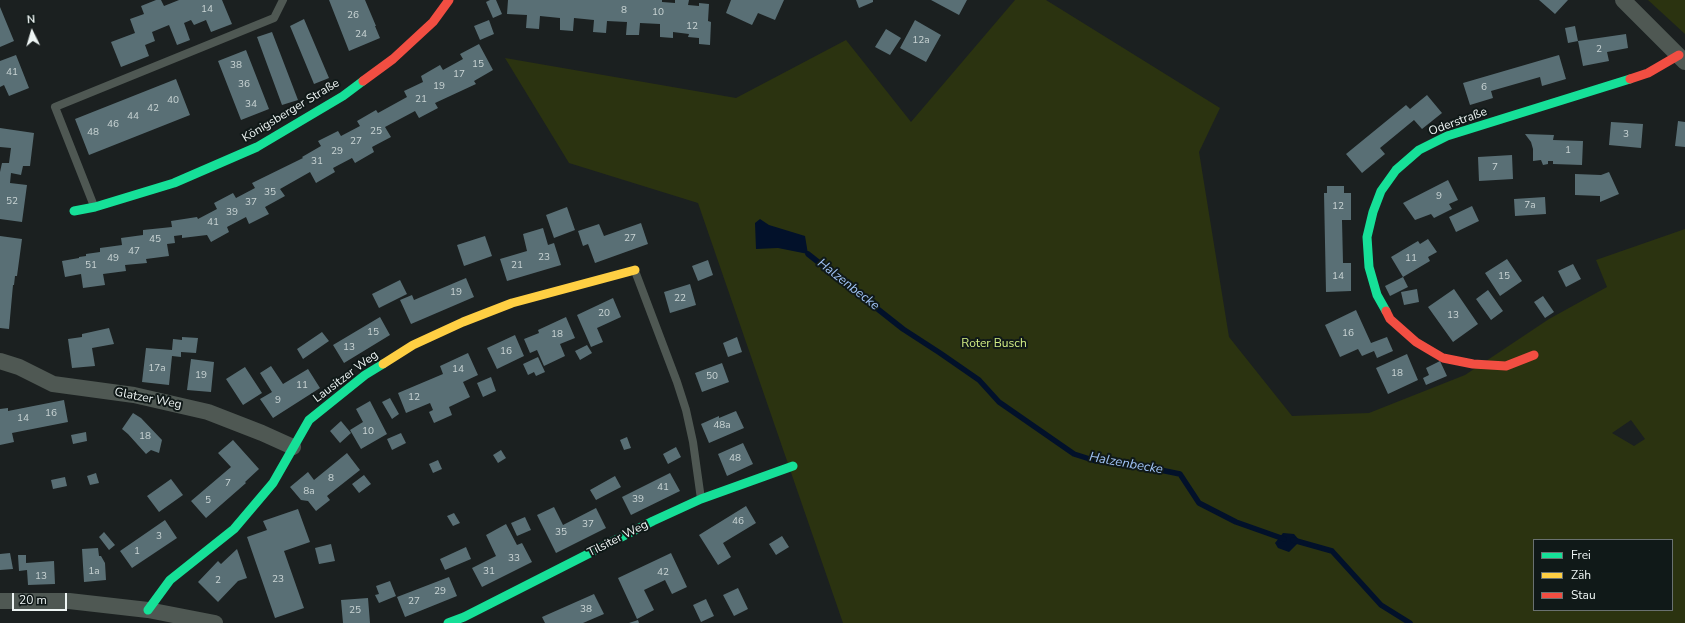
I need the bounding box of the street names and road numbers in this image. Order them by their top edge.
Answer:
street label: Königsberger Straße [240,76,342,146]
street label: Oderstraße [1427,105,1489,139]
street label: Lausitzer Weg [311,348,381,406]
street label: Glatzer Weg [113,385,183,413]
street label: Tilsiter Weg [585,518,651,560]

